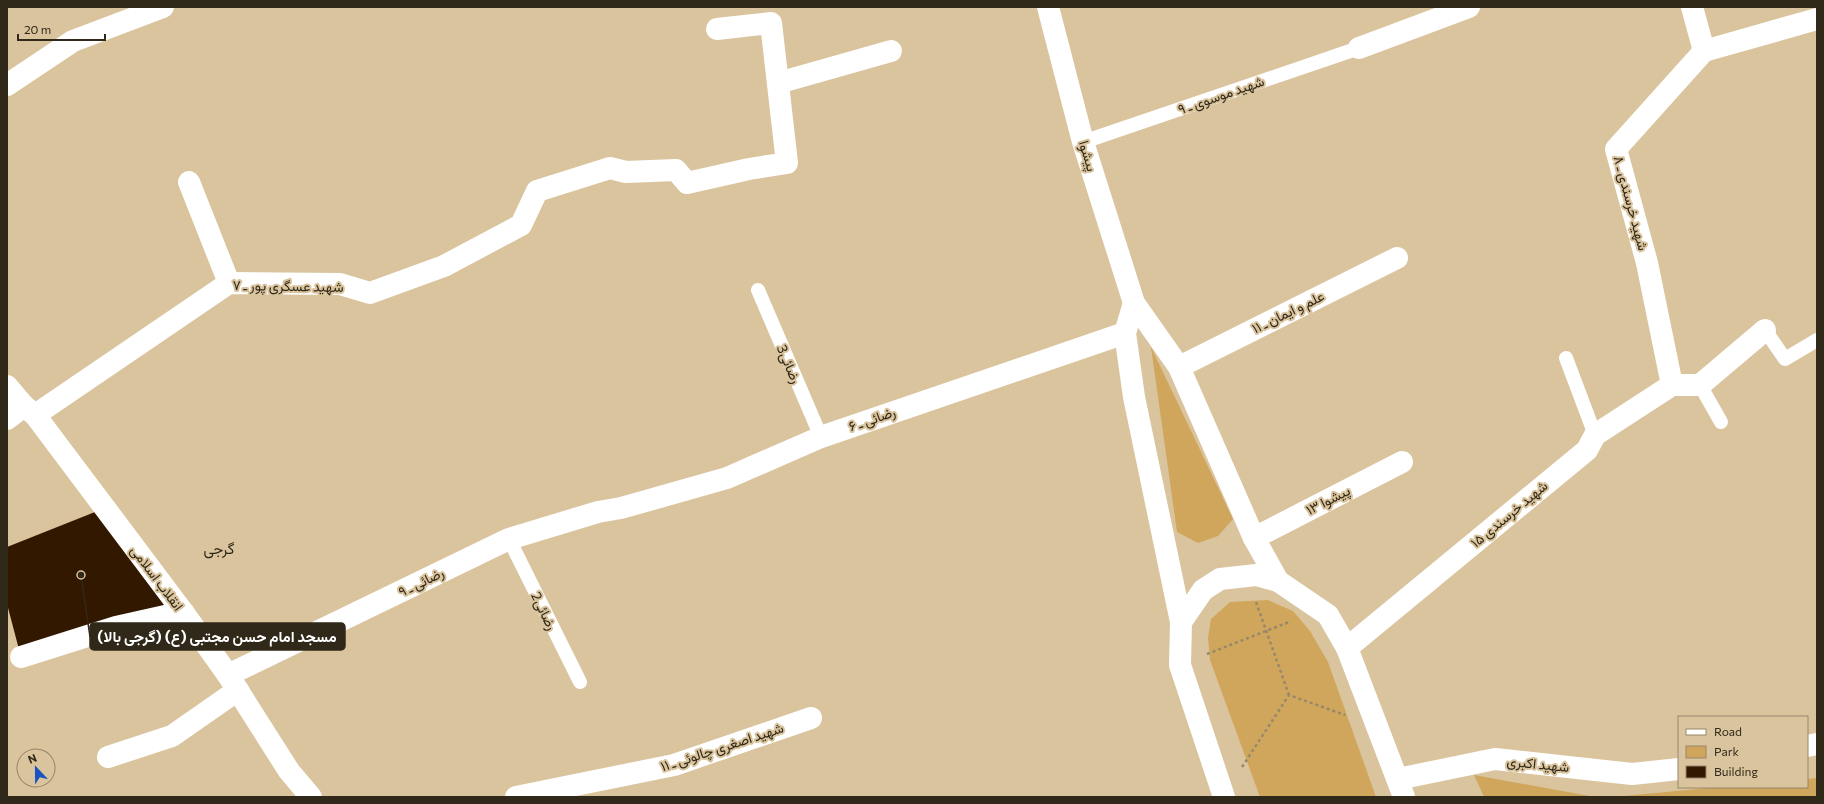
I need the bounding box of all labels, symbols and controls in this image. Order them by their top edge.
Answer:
scale bar [18,16,105,42]
text: 20 m [24,22,51,36]
street label: شهید موسوی ـ ۹ [1176,72,1266,118]
street label: پیشوا [1074,138,1101,174]
street label: شهید خرسندی ـ ۸ [1610,154,1652,252]
street label: شهید عسگری پور ـ ۷ [232,276,344,297]
street label: علم و ایمان ـ ۱۱ [1249,287,1327,337]
street label: رضائی3 [773,342,805,386]
street label: رضائی ـ ۶ [846,403,898,435]
street label: شهید خرسندی ۱۵ [1467,477,1551,551]
street label: پیشوا ۱۳ [1303,481,1354,520]
district label: گرجی [203,539,235,559]
street label: انقلاب اسلامی [127,542,187,614]
street label: رضائی ـ ۹ [395,563,447,601]
street label: رضائی2 [527,589,561,633]
callout: مسجد امام حسن مجتبی (ع) (گرجی بالا) [90,623,345,650]
text: مسجد امام حسن مجتبی (ع) (گرجی بالا) [97,627,337,647]
legend [1678,716,1808,788]
street label: شهید اصغری چالوئی ـ ۱۱ [658,719,786,776]
text: Road [1714,724,1742,738]
text: Park [1714,744,1740,758]
north arrow [16,748,56,788]
text: N [26,751,38,766]
street label: شهید اکبری [1506,752,1570,776]
text: Building [1714,764,1758,778]

